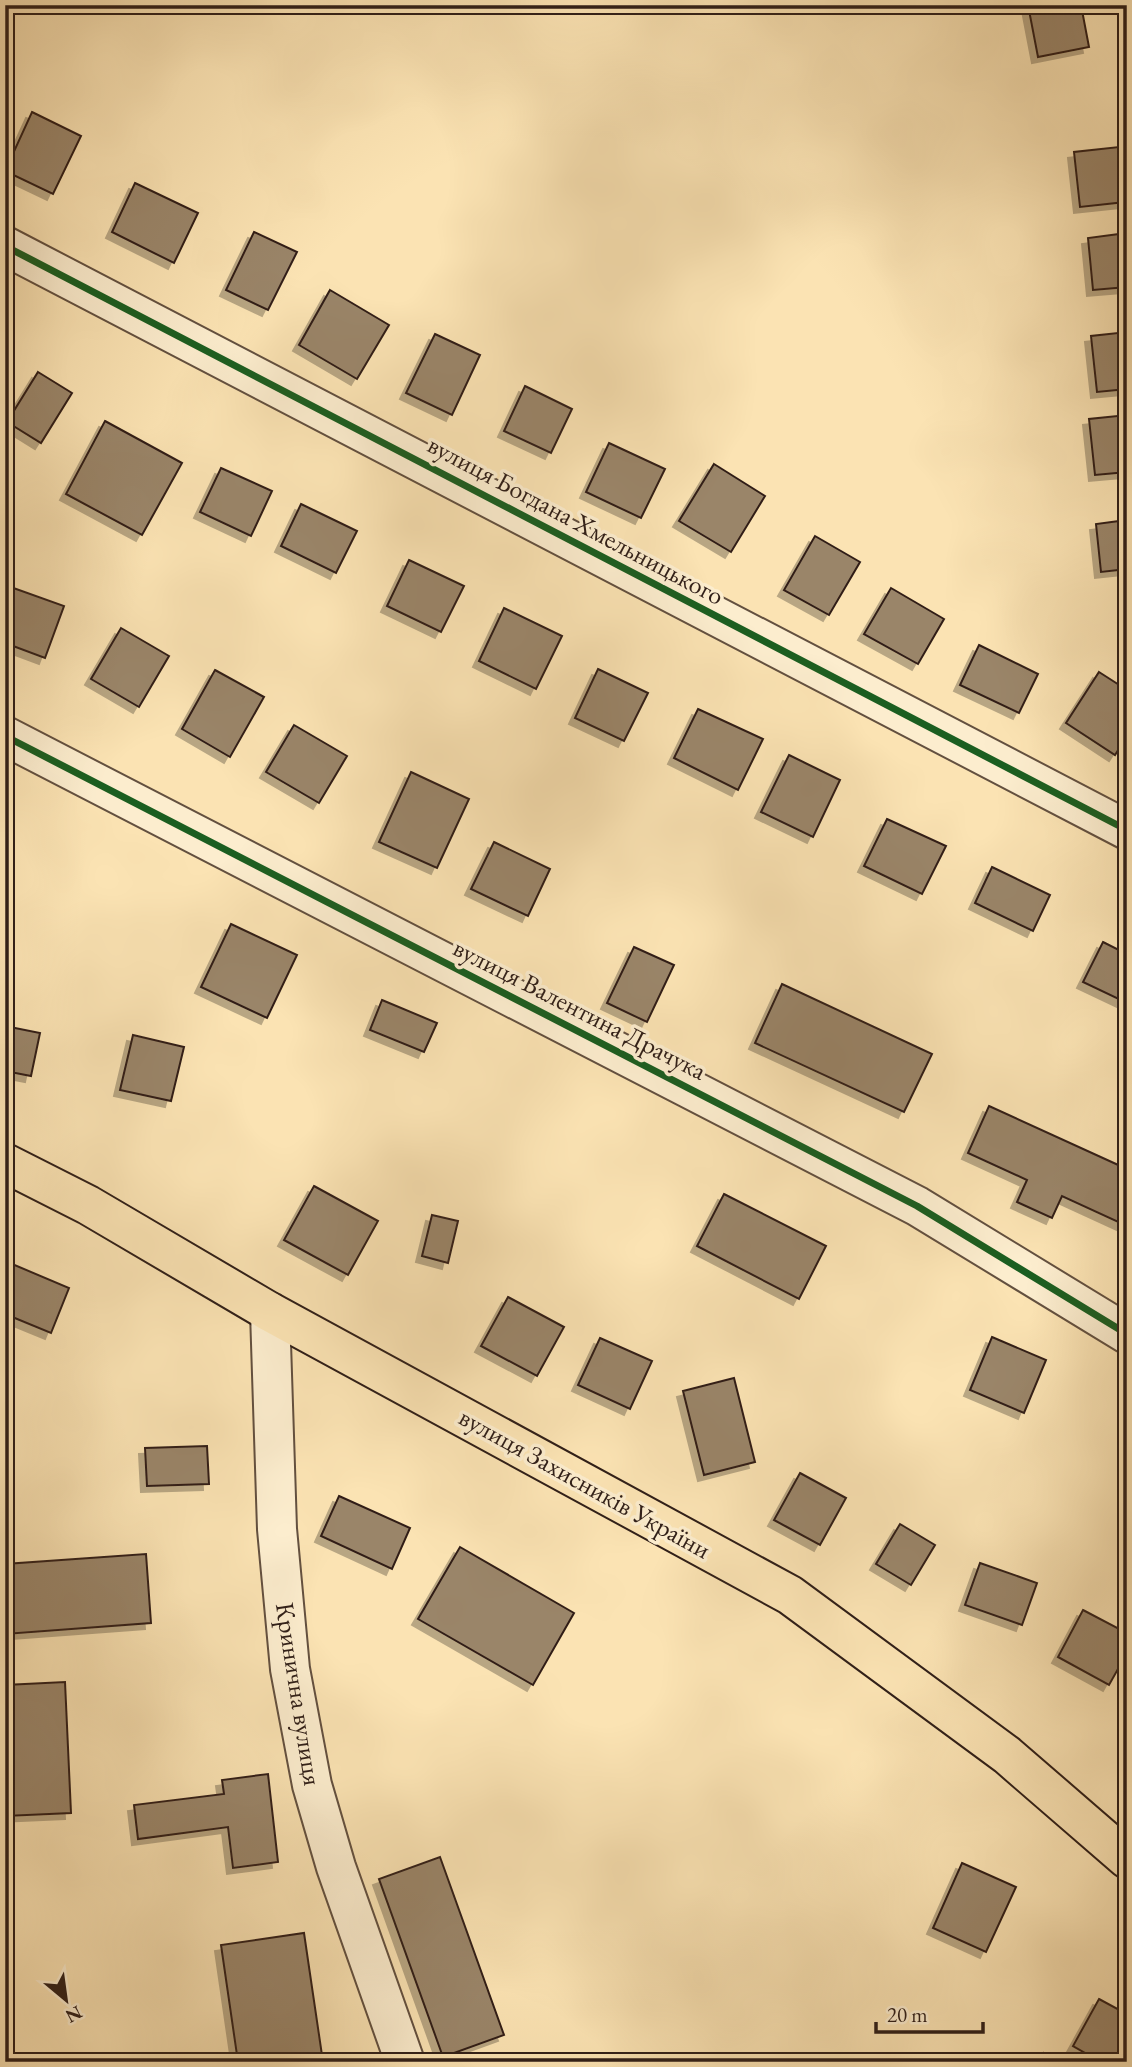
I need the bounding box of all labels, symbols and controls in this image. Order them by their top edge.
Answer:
street label: вулиця Богдана Хмельницького [422,427,730,613]
street label: вулиця Валентина Драчука [448,930,713,1088]
street label: вулиця Захисників України [453,1400,717,1566]
street label: Кринична вулиця [268,1600,330,1788]
north arrow [32,1966,102,2036]
scale bar [876,1990,983,2034]
text: N [61,2000,87,2029]
text: 20 m [887,2001,928,2028]

